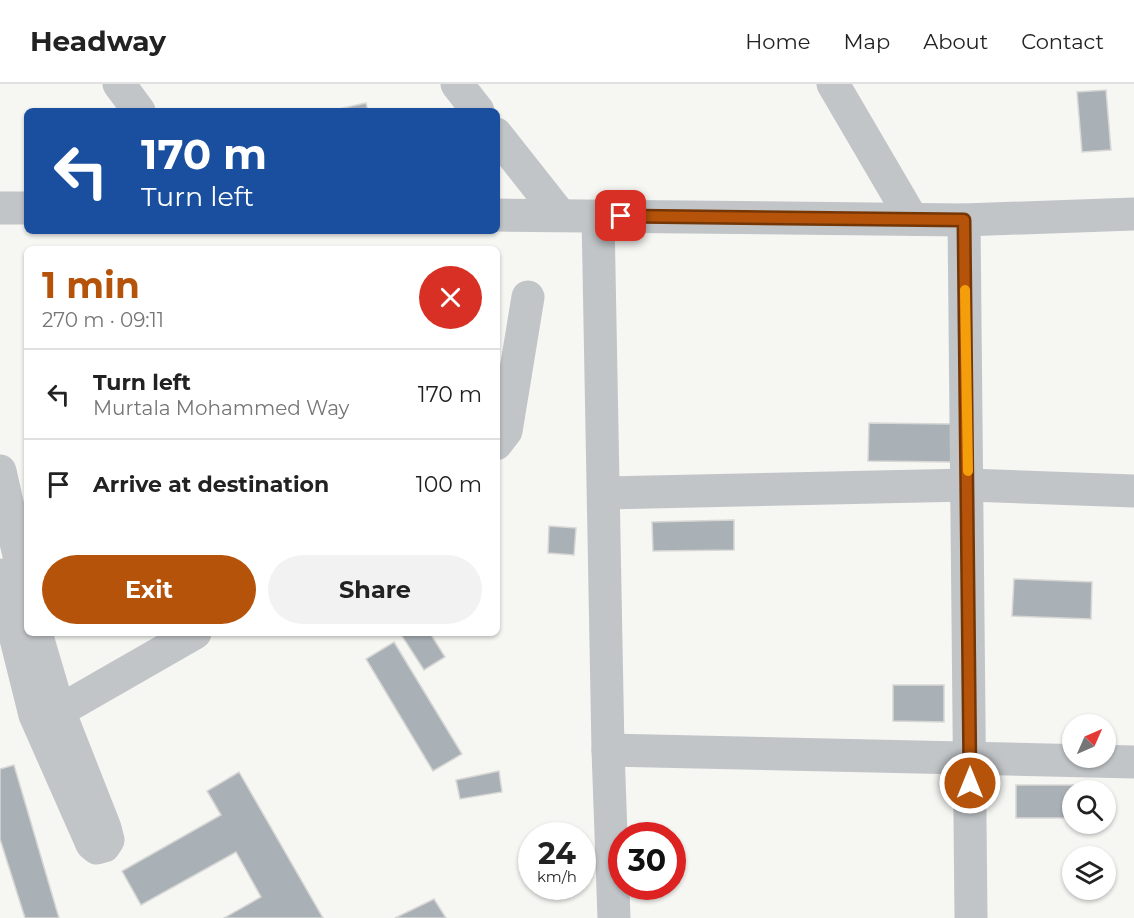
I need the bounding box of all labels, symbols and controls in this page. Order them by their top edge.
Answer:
text: Headway [30,24,166,58]
text: Home [745,29,810,54]
text: Map [843,29,890,54]
text: About [923,29,988,54]
text: Contact [1021,29,1104,54]
text: 170 m [141,128,267,180]
icon: left [42,132,120,210]
text: Turn left [141,180,254,213]
pin [595,190,646,241]
icon: arrive [604,199,637,232]
text: 1 min [42,263,140,307]
button: close [419,266,482,329]
text: 270 m · 09:11 [42,308,164,332]
text: Turn left [93,369,191,396]
icon: left [42,378,75,411]
text: 170 m [418,381,482,408]
text: Murtala Mohammed Way [93,396,349,420]
icon: arrive [42,468,75,501]
text: Arrive at destination [93,471,329,498]
text: 100 m [416,471,482,498]
button: Exit [42,555,256,624]
button: Share [268,555,482,624]
north arrow [1062,714,1116,768]
map controls [1062,714,1116,900]
position arrow [938,751,1002,815]
button: search [1062,780,1116,834]
speed limit sign: 30 [608,822,686,900]
text: 24 [538,835,576,872]
button: layers [1062,846,1116,900]
text: km/h [537,867,577,886]

